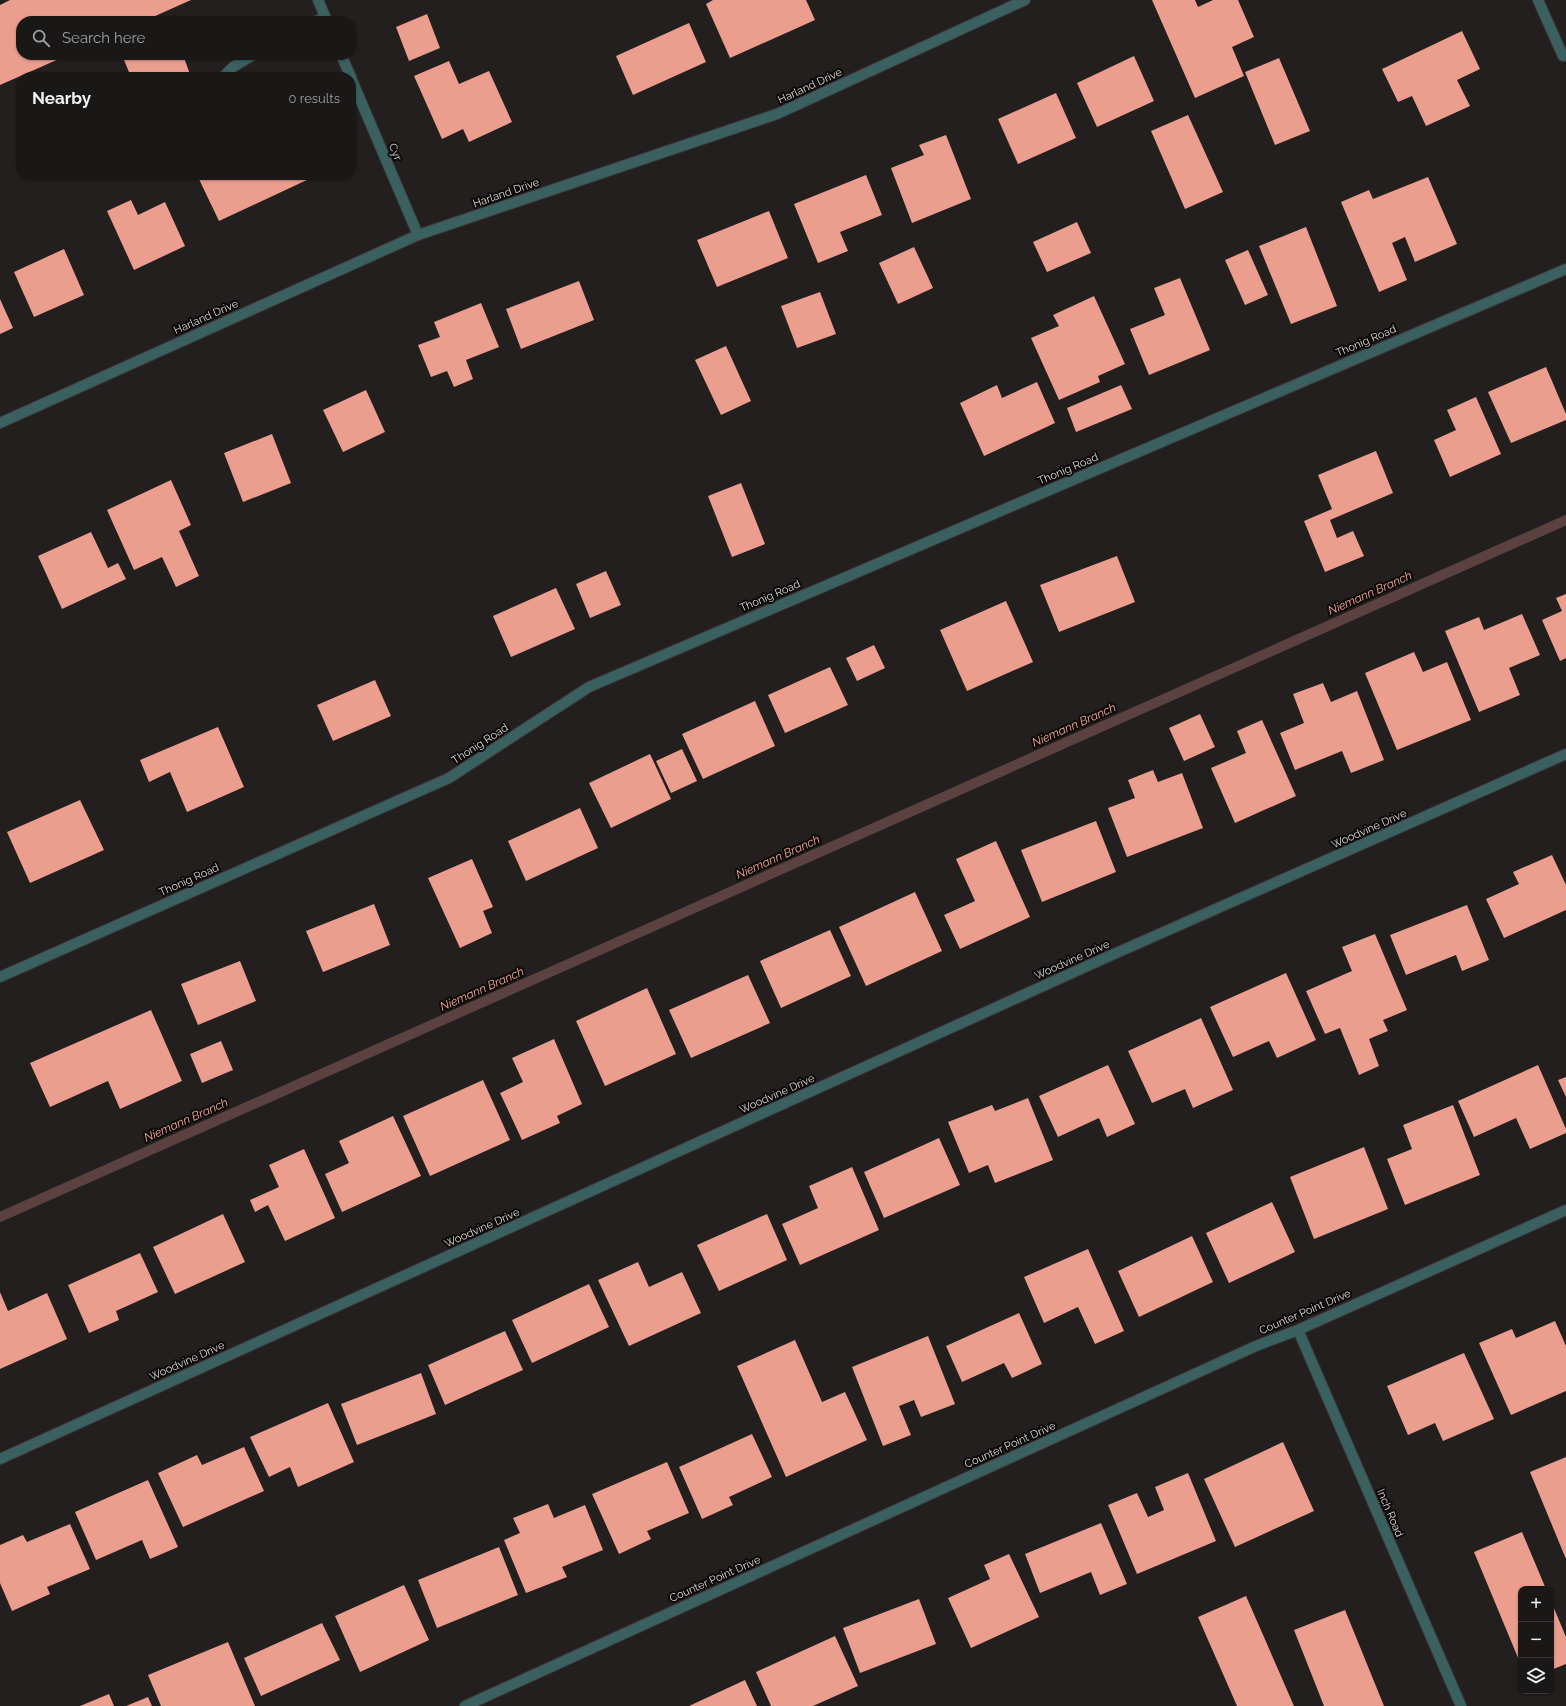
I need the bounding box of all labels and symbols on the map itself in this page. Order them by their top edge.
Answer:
street label: Harland Drive [776,65,845,107]
street label: Cyr [386,141,404,163]
street label: Harland Drive [471,175,541,210]
street label: Harland Drive [172,297,241,337]
street label: Thonig Road [1334,322,1398,360]
street label: Thonig Road [1036,450,1100,488]
water label: Niemann Branch [1326,568,1414,618]
street label: Thonig Road [738,577,802,615]
water label: Niemann Branch [1030,700,1118,750]
street label: Thonig Road [449,721,511,767]
street label: Woodvine Drive [1329,806,1409,851]
water label: Niemann Branch [734,832,822,882]
street label: Thonig Road [157,861,221,899]
street label: Woodvine Drive [1032,937,1112,982]
water label: Niemann Branch [438,964,526,1014]
street label: Woodvine Drive [737,1071,817,1116]
water label: Niemann Branch [142,1095,230,1145]
street label: Woodvine Drive [442,1205,522,1250]
street label: Counter Point Drive [1257,1287,1353,1337]
street label: Woodvine Drive [147,1338,227,1383]
street label: Counter Point Drive [962,1419,1058,1471]
street label: Inch Road [1374,1487,1406,1539]
street label: Counter Point Drive [667,1553,763,1605]

